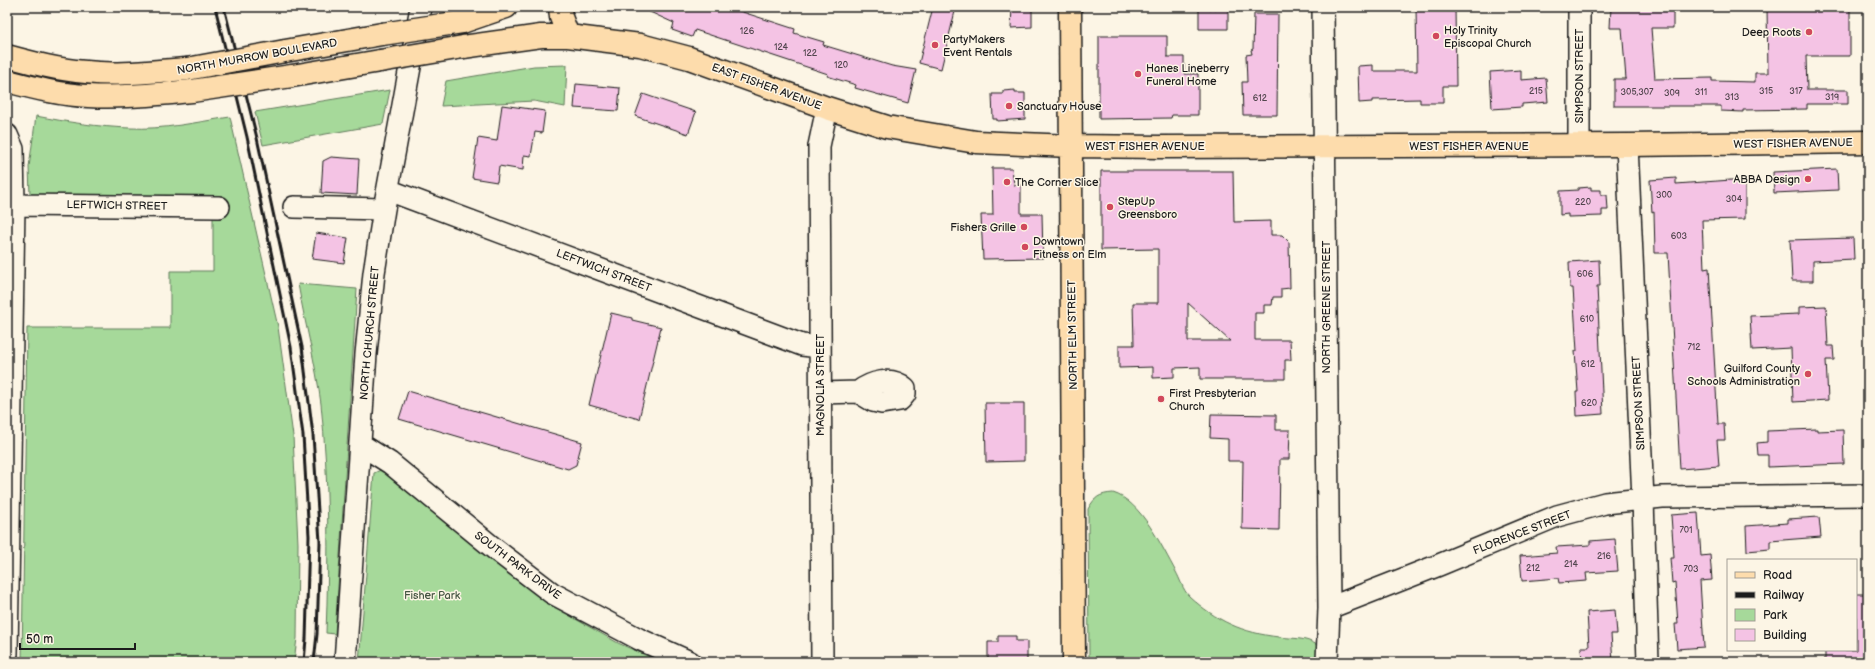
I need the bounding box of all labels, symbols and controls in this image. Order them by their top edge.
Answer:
place label: Holy Trinity Episcopal Church [1444,24,1531,50]
house number: 126 [740,26,755,37]
place label: Deep Roots [1742,26,1802,39]
marker: Deep Roots [1804,27,1814,37]
street label: SIMPSON STREET [1573,28,1586,123]
marker: Holy Trinity Episcopal Church [1431,31,1441,41]
place label: PartyMakers Event Rentals [943,33,1013,59]
street label: NORTH MURROW BOULEVARD [176,36,338,77]
marker: PartyMakers Event Rentals [930,40,940,50]
house number: 124 [774,42,789,53]
house number: 122 [803,48,818,59]
house number: 120 [834,60,848,71]
street label: EAST FISHER AVENUE [710,61,824,112]
place label: Hanes Lineberry Funeral Home [1146,62,1229,88]
marker: Hanes Lineberry Funeral Home [1133,69,1143,79]
house number: 215 [1529,86,1543,97]
house number: 315 [1759,86,1773,97]
house number: 317 [1789,86,1803,97]
house number: 305,307 [1621,87,1654,98]
house number: 311 [1695,87,1707,98]
house number: 309 [1664,88,1680,99]
house number: 313 [1725,92,1740,103]
house number: 319 [1825,92,1839,103]
house number: 612 [1253,93,1268,104]
place label: Sanctuary House [1017,100,1102,113]
marker: Sanctuary House [1004,101,1014,111]
street label: WEST FISHER AVENUE [1733,136,1853,151]
street label: WEST FISHER AVENUE [1085,140,1205,153]
street label: WEST FISHER AVENUE [1409,140,1529,153]
place label: ABBA Design [1734,173,1800,186]
marker: ABBA Design [1803,174,1813,184]
place label: The Corner Slice [1015,176,1099,189]
marker: The Corner Slice [1002,177,1012,187]
house number: 300 [1656,190,1672,201]
house number: 304 [1726,194,1743,205]
place label: StepUp Greensboro [1118,195,1177,221]
house number: 220 [1575,197,1591,208]
street label: LEFTWICH STREET [66,198,168,213]
marker: StepUp Greensboro [1105,202,1115,212]
place label: Fishers Grille [950,221,1016,234]
marker: Fishers Grille [1019,222,1029,232]
house number: 603 [1671,231,1688,242]
place label: Downtown Fitness on Elm [1033,235,1106,261]
street label: NORTH GREENE STREET [1320,240,1333,373]
marker: Downtown Fitness on Elm [1020,242,1030,252]
street label: LEFTWICH STREET [554,246,654,295]
street label: NORTH CHURCH STREET [357,265,382,401]
house number: 606 [1577,269,1594,280]
street label: NORTH ELM STREET [1065,280,1080,390]
house number: 610 [1580,314,1594,325]
street label: MAGNOLIA STREET [814,334,827,436]
house number: 712 [1687,342,1701,353]
street label: SIMPSON STREET [1630,355,1647,451]
house number: 612 [1581,359,1596,370]
place label: Guilford County Schools Administration [1688,362,1800,388]
marker: Guilford County Schools Administration [1803,369,1813,379]
place label: First Presbyterian Church [1169,387,1256,413]
marker: First Presbyterian Church [1156,394,1166,404]
house number: 620 [1581,398,1597,409]
street label: FLORENCE STREET [1471,508,1573,557]
house number: 701 [1679,525,1693,536]
street label: SOUTH PARK DRIVE [472,529,563,602]
house number: 216 [1597,551,1612,562]
house number: 214 [1564,559,1579,570]
legend [1727,559,1857,651]
house number: 212 [1526,563,1541,574]
house number: 703 [1683,564,1699,575]
text: Road [1763,568,1792,583]
text: Railway [1763,588,1805,603]
park label: Fisher Park [404,589,461,602]
text: Park [1763,608,1787,623]
scale bar [20,625,135,651]
text: Building [1763,628,1807,643]
text: 50 m [26,632,53,647]

